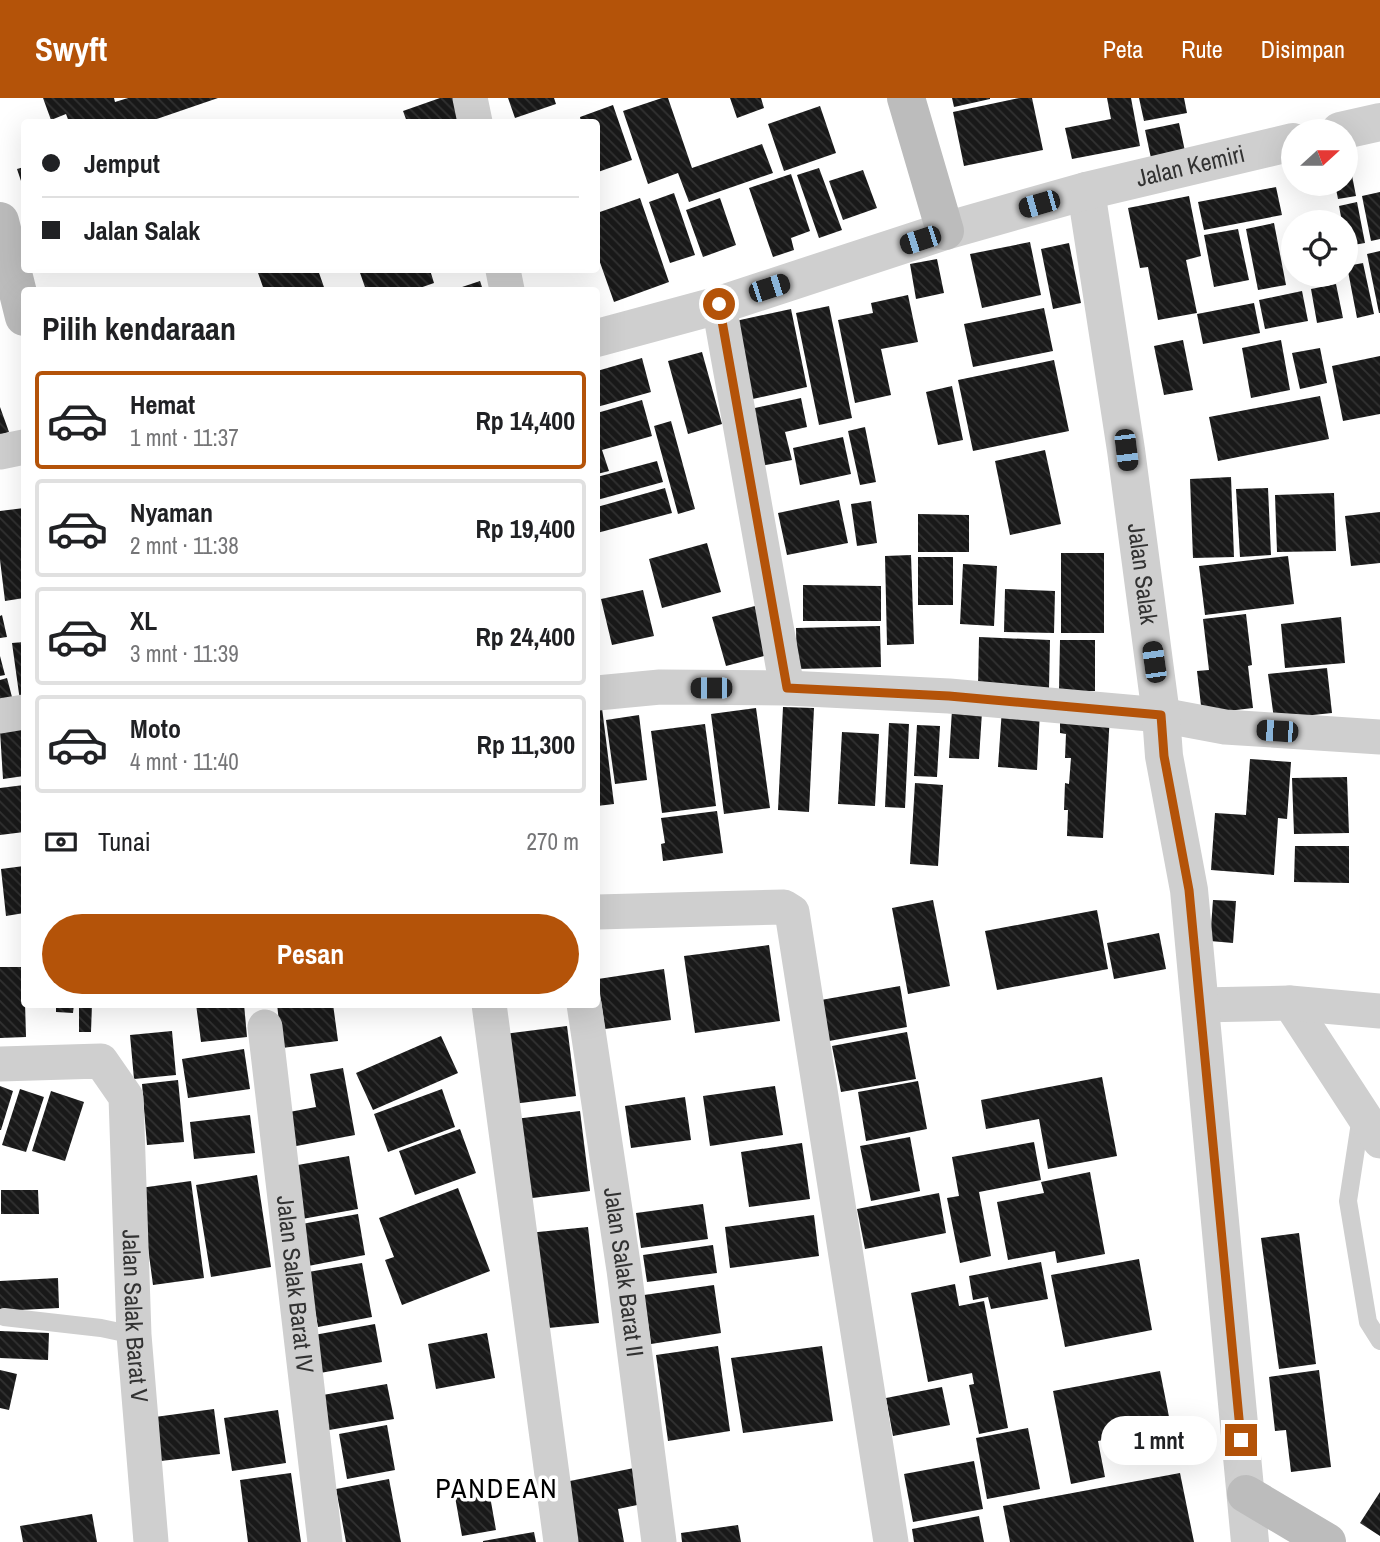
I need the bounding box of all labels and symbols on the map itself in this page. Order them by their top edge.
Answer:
north arrow [1281,119,1358,196]
street label: Jalan Kemiri [1133,137,1248,194]
car [1016,188,1063,220]
car [897,224,944,256]
car [746,272,793,304]
route start [703,288,735,320]
car [1114,428,1139,472]
street label: Jalan Salak [1121,521,1166,626]
car [1141,640,1168,684]
car [691,678,733,699]
car [1256,719,1299,743]
street label: Jalan Salak Barat II [597,1185,652,1359]
street label: Jalan Salak Barat IV [270,1194,322,1375]
street label: Jalan Salak Barat V [115,1229,156,1404]
callout: 1 mnt [1101,1416,1216,1464]
route end [1225,1424,1257,1456]
district label: PANDEAN [435,1469,559,1507]

